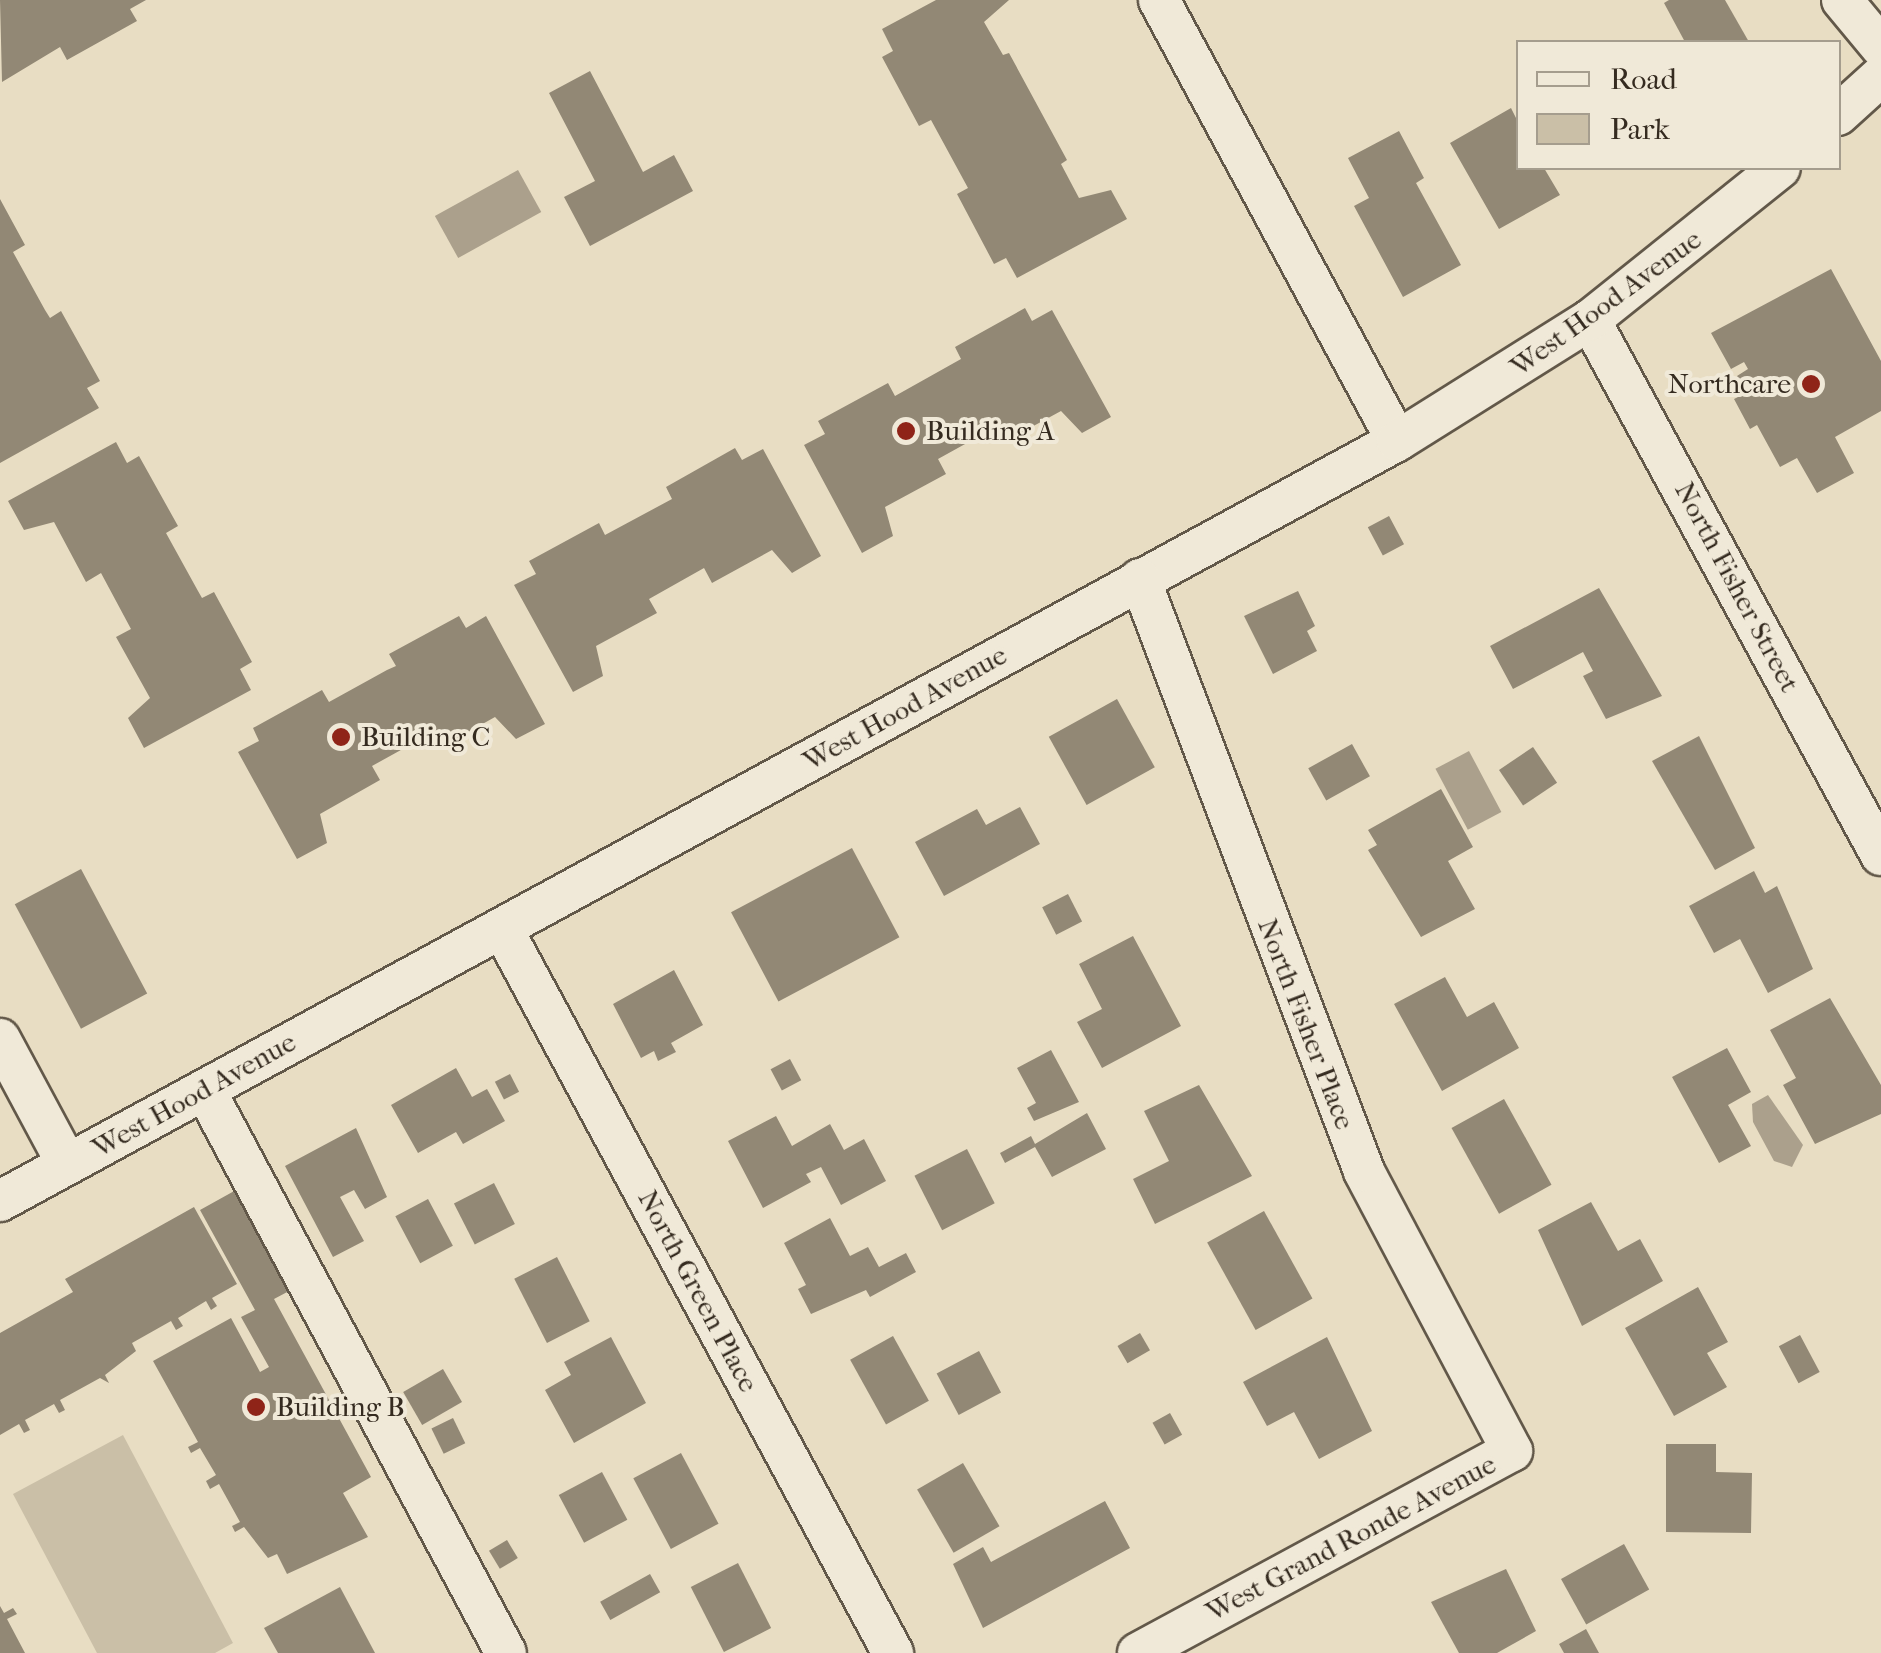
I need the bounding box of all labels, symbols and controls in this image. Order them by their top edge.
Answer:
legend [1516,40,1841,170]
text: Road [1610,62,1677,97]
text: Park [1610,112,1670,147]
street label: West Hood Avenue [1504,223,1708,383]
place label: Northcare [1668,367,1791,401]
marker: Northcare [1800,373,1822,395]
place label: Building A [926,414,1055,448]
marker: Building A [895,420,917,442]
street label: North Fisher Street [1667,476,1807,698]
street label: West Hood Avenue [797,638,1013,778]
place label: Building C [361,720,490,754]
marker: Building C [330,726,352,748]
street label: North Fisher Place [1250,914,1362,1134]
street label: West Hood Avenue [86,1025,302,1165]
street label: North Green Place [631,1184,765,1398]
place label: Building B [276,1390,405,1424]
marker: Building B [245,1396,267,1418]
street label: West Grand Ronde Avenue [1200,1447,1502,1629]

